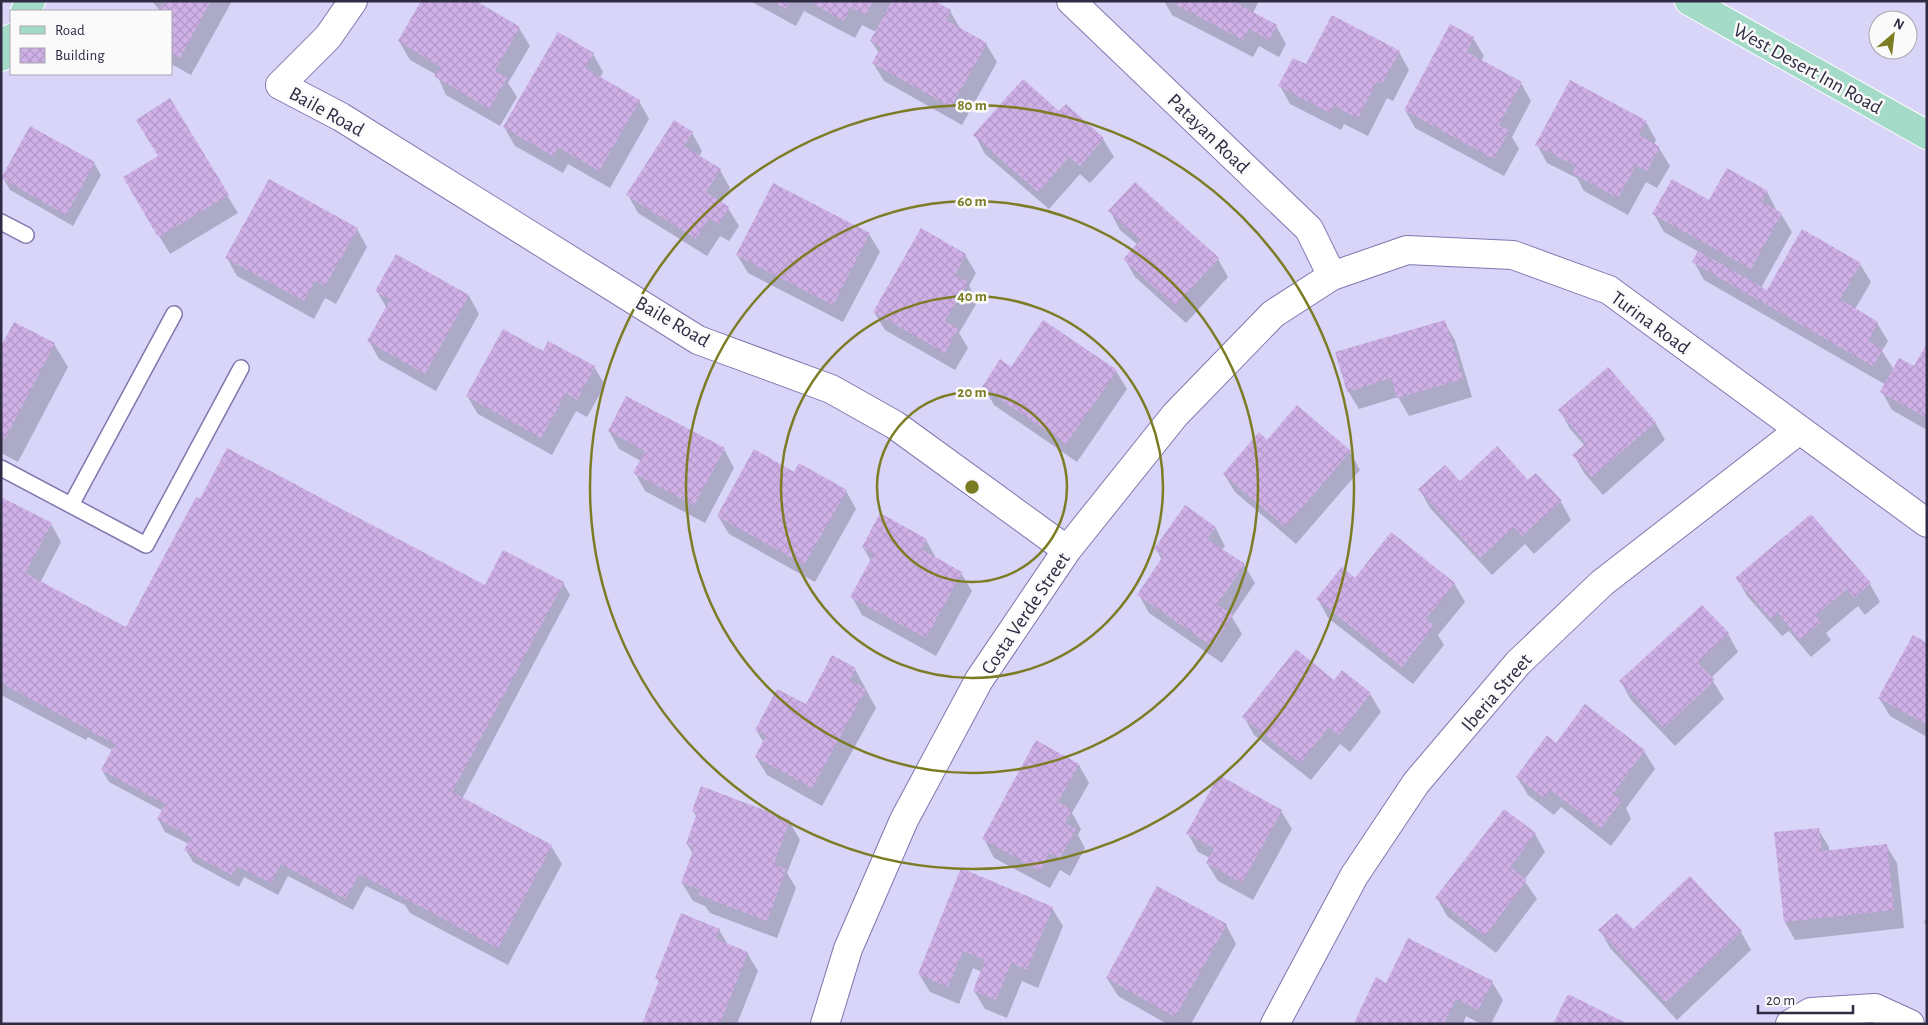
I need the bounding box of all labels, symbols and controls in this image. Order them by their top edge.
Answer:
legend [10,10,172,75]
north arrow [1868,10,1918,60]
text: N [1891,16,1906,33]
street label: West Desert Inn Road [1730,20,1885,118]
text: Road [55,23,85,38]
text: Building [55,48,105,63]
street label: Baile Road [286,83,367,141]
street label: Patayan Road [1164,90,1253,177]
text: 80 m [957,98,987,113]
text: 60 m [957,194,987,209]
street label: Turina Road [1607,288,1694,358]
text: 40 m [957,289,987,304]
street label: Baile Road [632,293,713,351]
text: 20 m [957,385,987,400]
centre of rings [963,478,981,496]
street label: Costa Verde Street [978,549,1074,678]
street label: Iberia Street [1458,650,1536,735]
scale bar [1758,982,1853,1014]
text: 20 m [1766,993,1795,1008]

